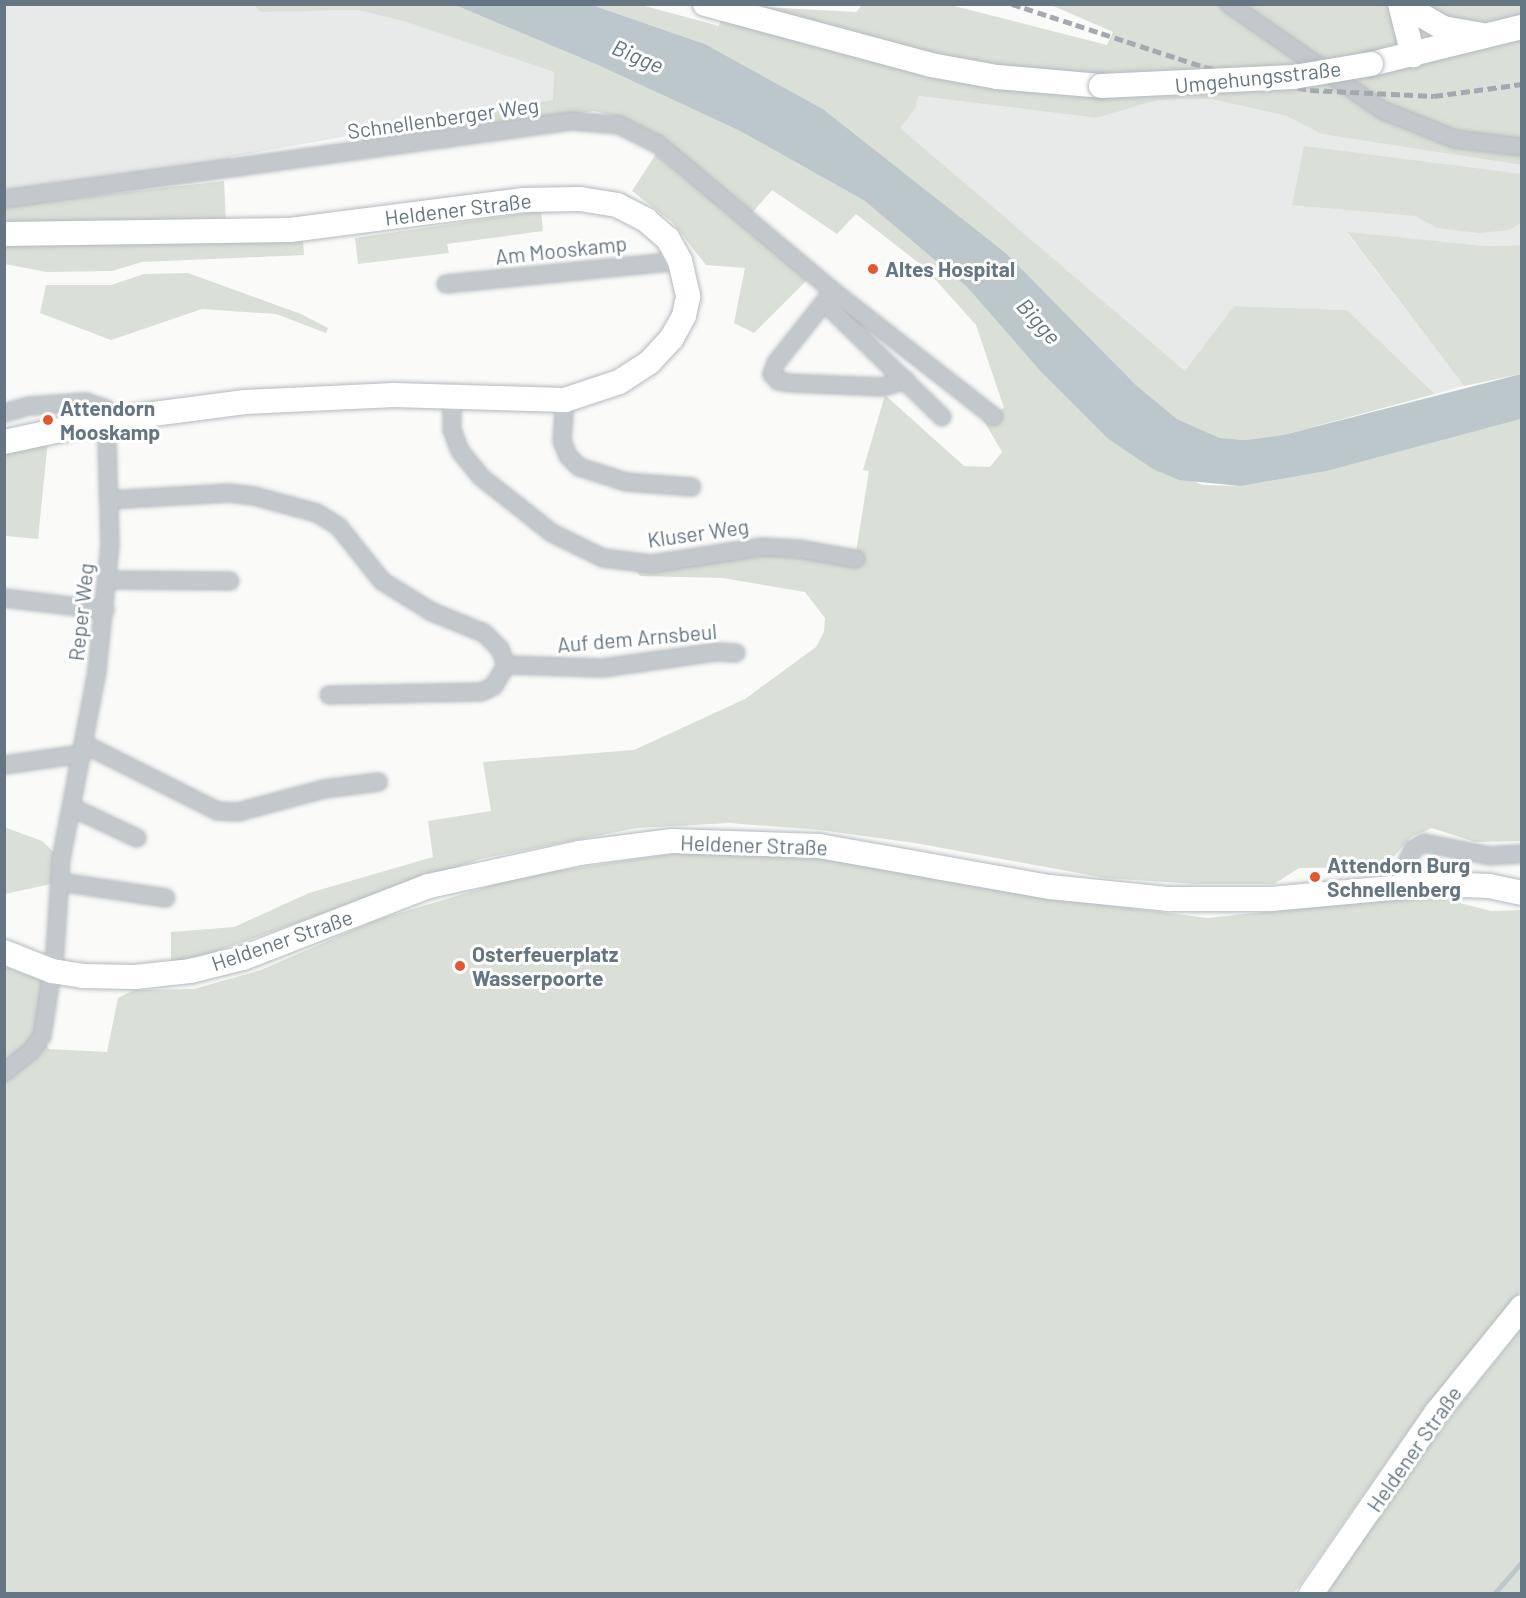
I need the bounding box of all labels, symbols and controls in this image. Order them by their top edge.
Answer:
water label: Bigge [608,33,668,79]
street label: Umgehungsstraße [1174,56,1342,98]
street label: Schnellenberger Weg [346,92,540,144]
street label: Heldener Straße [383,187,533,231]
street label: Am Mooskamp [494,231,628,269]
place label: Altes Hospital [885,256,1015,282]
marker: Altes Hospital [866,262,880,276]
water label: Bigge [1011,292,1067,350]
place label: Attendorn Mooskamp [60,395,160,445]
marker: Attendorn Mooskamp [41,413,55,427]
street label: Kluser Weg [646,513,750,553]
street label: Reper Weg [63,562,99,662]
street label: Auf dem Arnsbeul [556,618,718,658]
street label: Heldener Straße [680,830,828,860]
place label: Attendorn Burg Schnellenberg [1327,852,1470,902]
marker: Attendorn Burg Schnellenberg [1308,870,1322,884]
street label: Heldener Straße [208,904,356,976]
place label: Osterfeuerplatz Wasserpoorte [472,941,618,991]
marker: Osterfeuerplatz Wasserpoorte [453,959,467,973]
street label: Heldener Straße [1361,1381,1467,1517]

